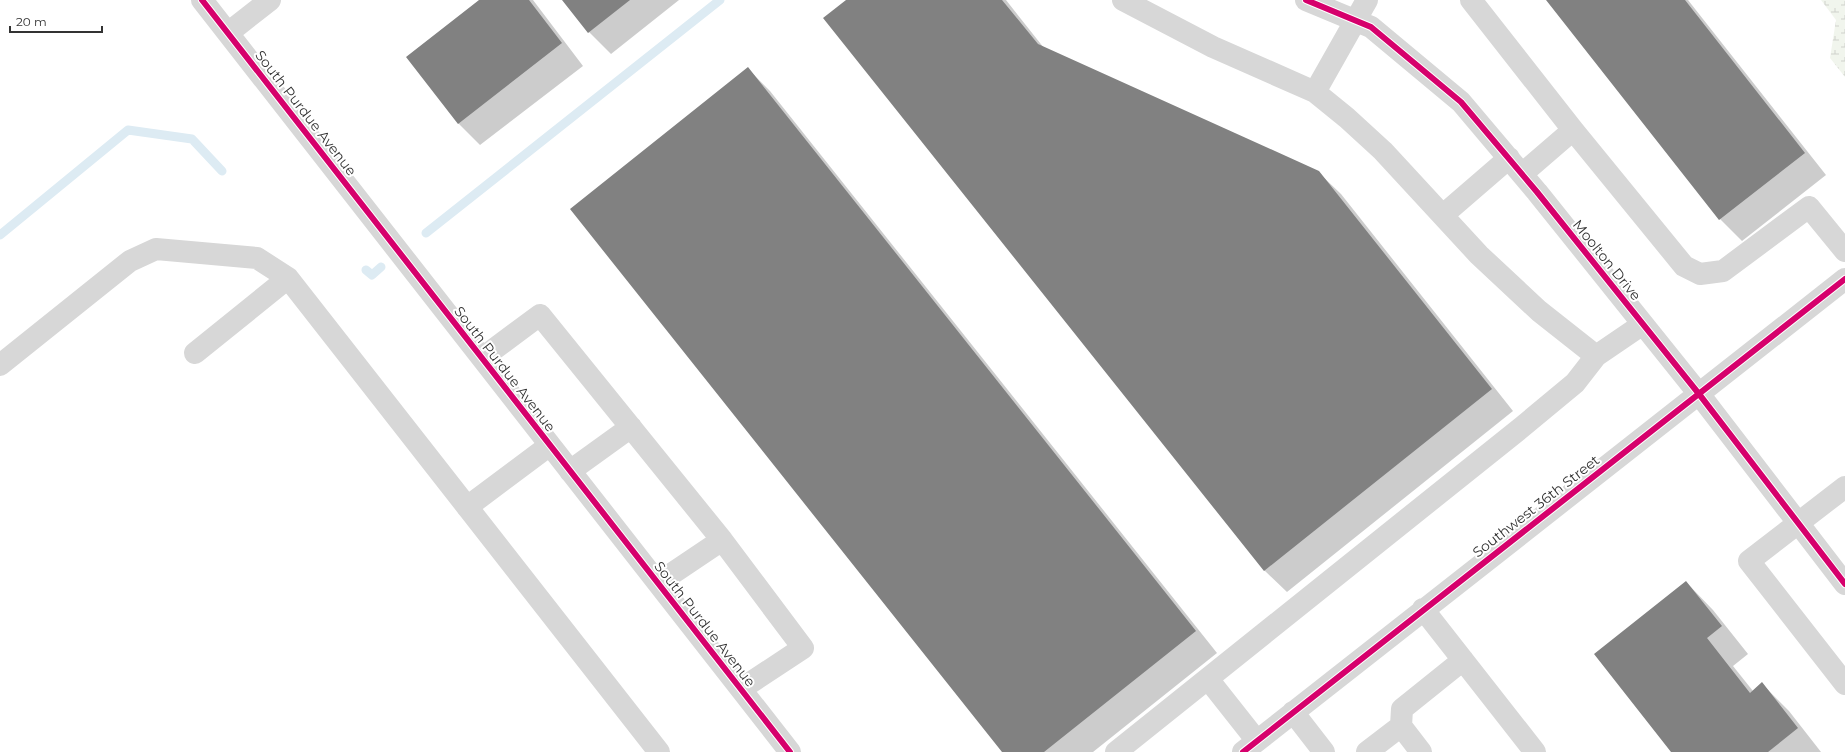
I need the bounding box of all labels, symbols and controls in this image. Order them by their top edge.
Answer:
scale bar [10,8,102,34]
text: 20 m [16,14,47,29]
street label: South Purdue Avenue [251,47,361,179]
street label: Moolton Drive [1569,216,1645,304]
street label: South Purdue Avenue [450,303,560,435]
street label: Southwest 36th Street [1469,451,1603,561]
street label: South Purdue Avenue [650,558,760,690]

